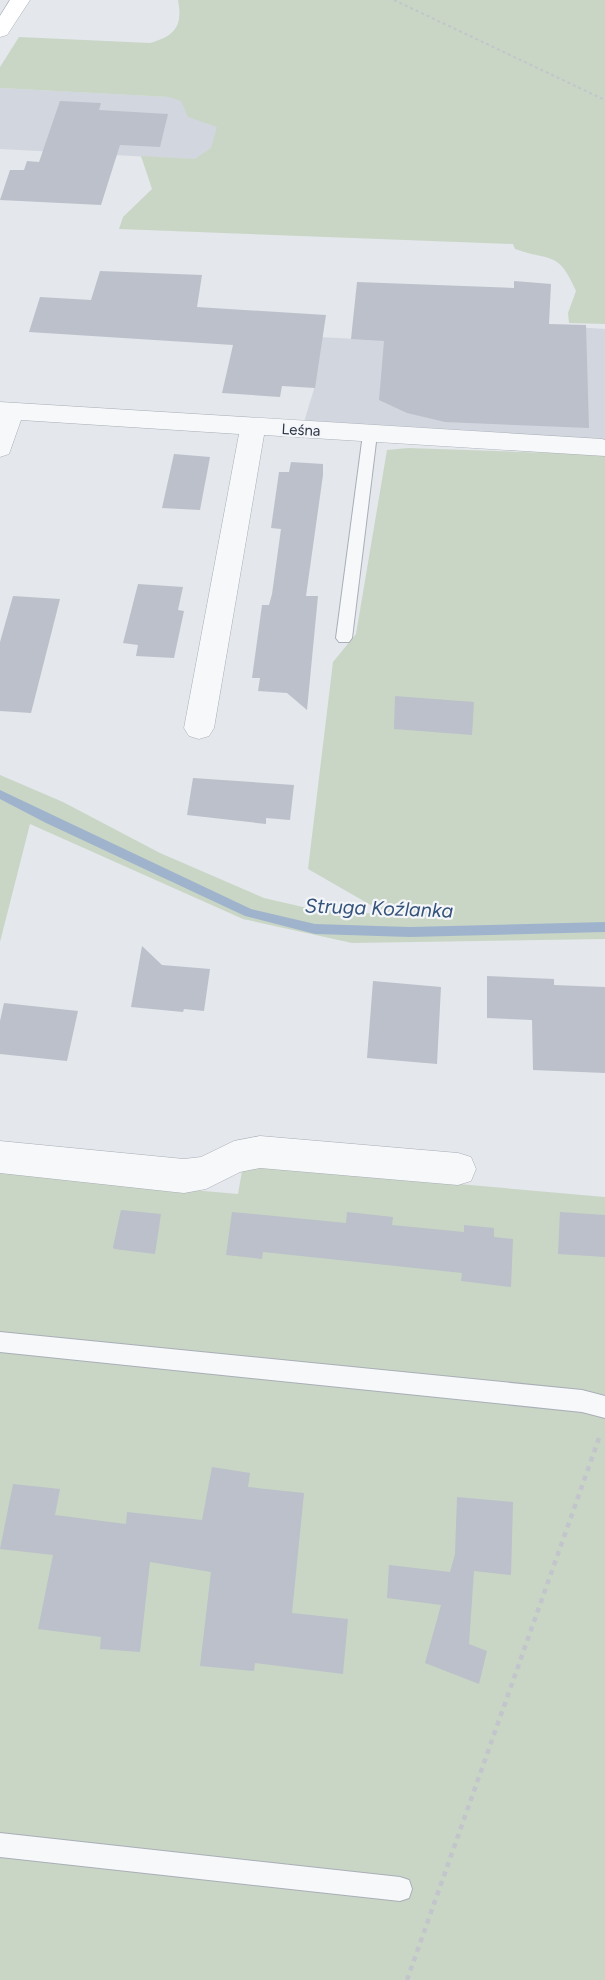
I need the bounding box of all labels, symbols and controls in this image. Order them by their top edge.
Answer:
street label: Leśna [281,420,321,440]
water label: Struga Koźlanka [304,893,454,923]

